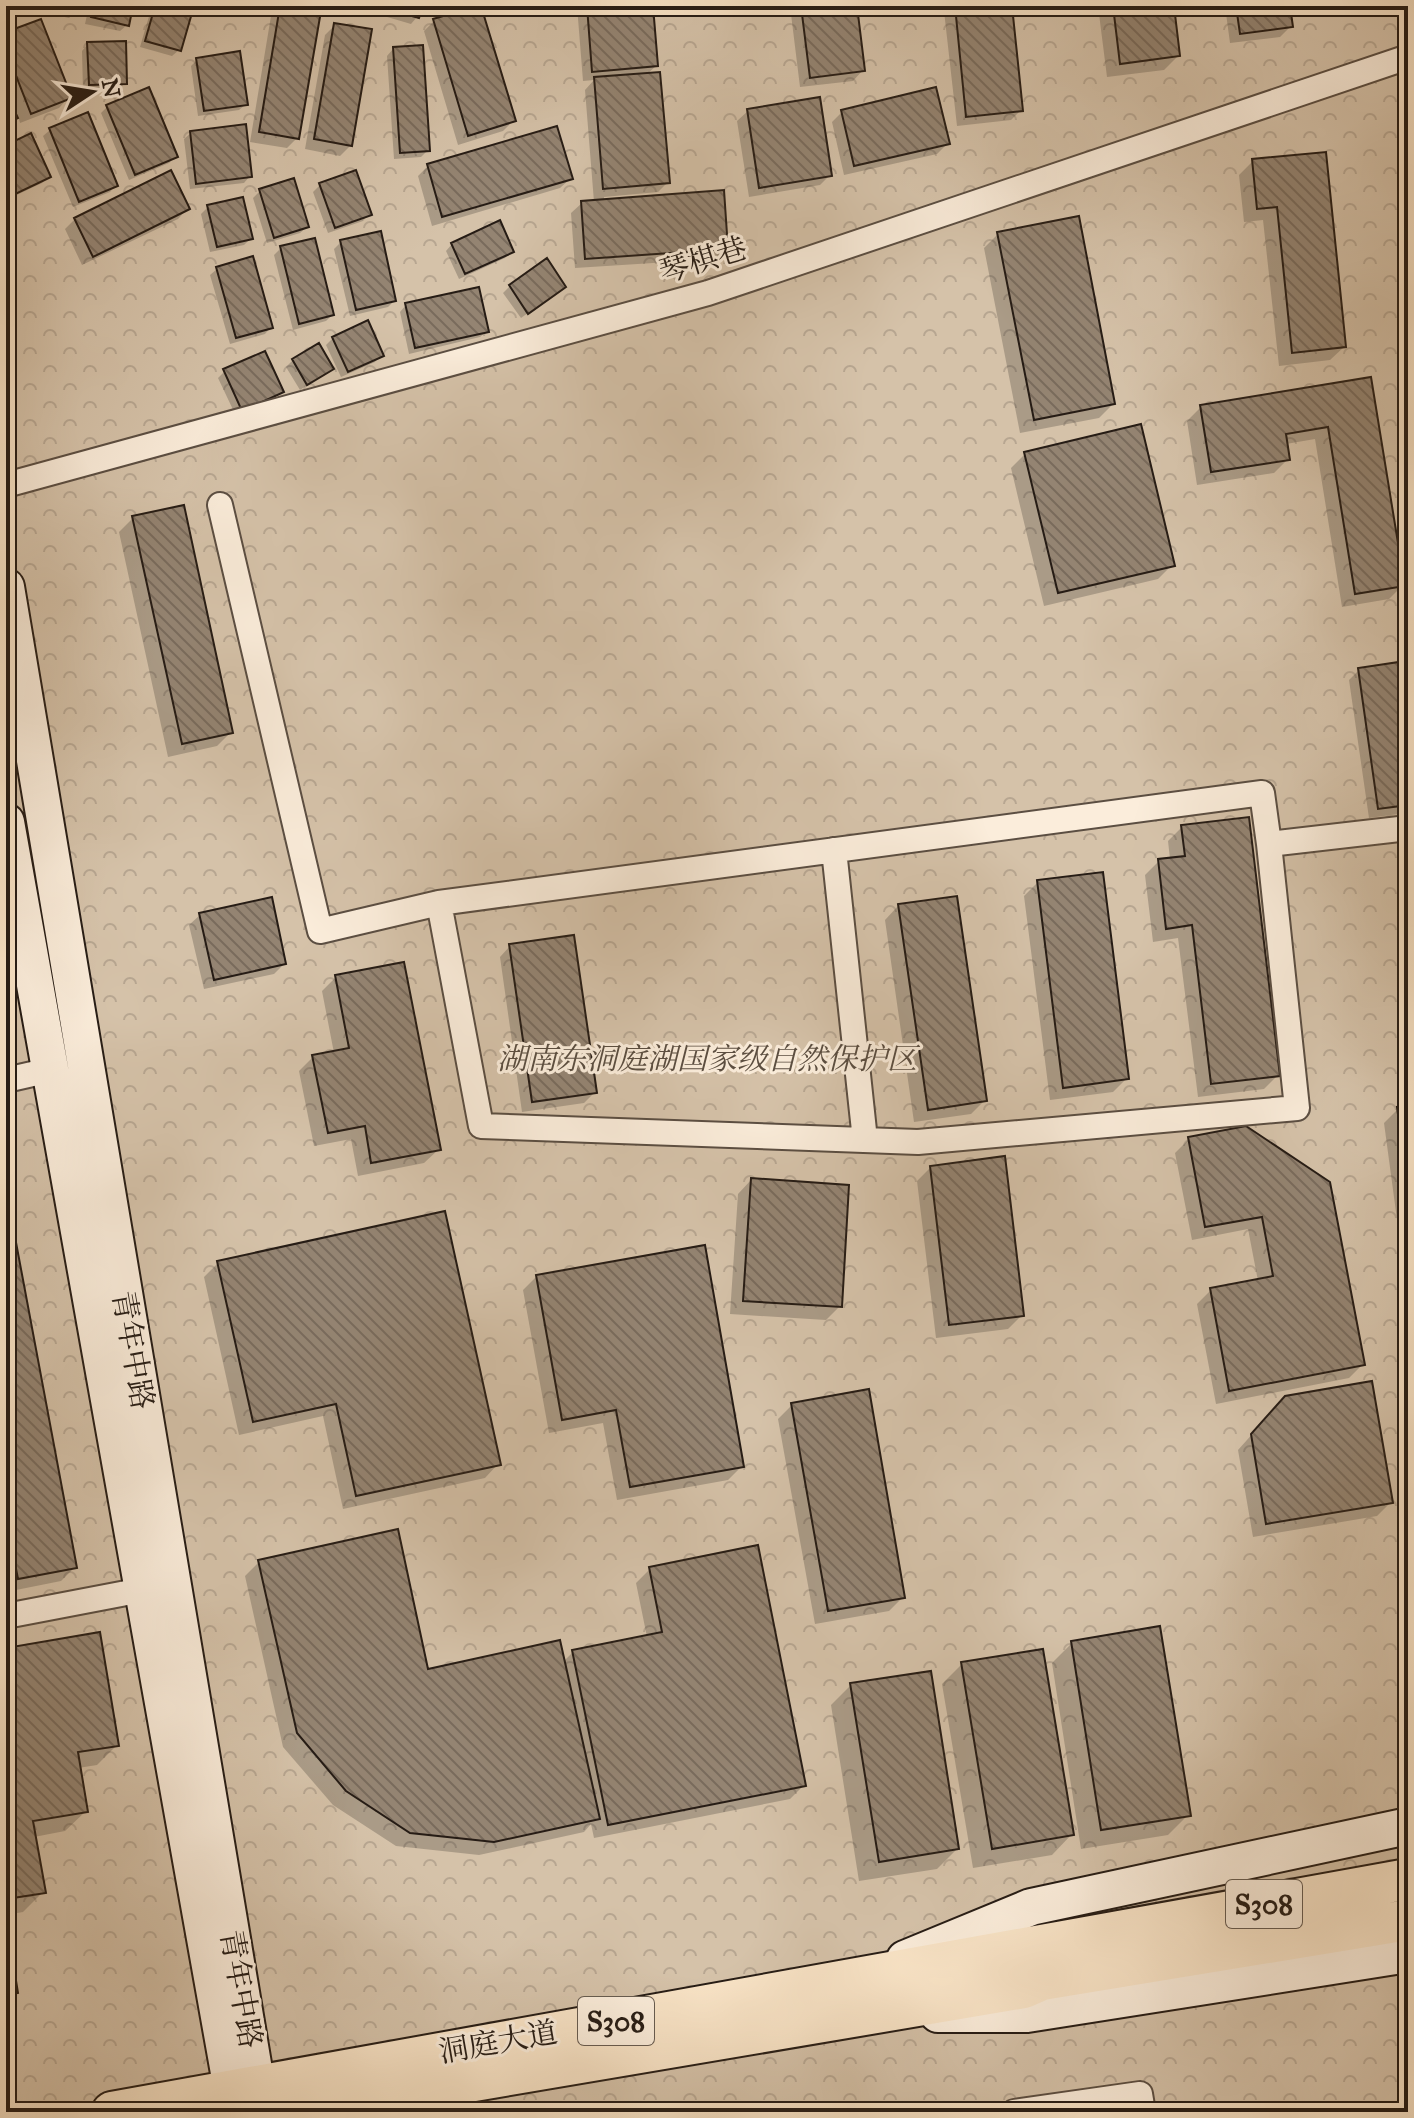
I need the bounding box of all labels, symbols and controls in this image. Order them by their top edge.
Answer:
north arrow [52,52,132,132]
text: N [96,76,126,100]
street label: 琴棋巷 [655,230,751,290]
park label: 湖南东洞庭湖国家级自然保护区 [497,1041,921,1077]
street label: 青年中路 [105,1288,161,1412]
road number: S308 [1226,1880,1302,1928]
street label: 青年中路 [213,1927,269,2051]
road number: S308 [578,1997,654,2045]
street label: 洞庭大道 [436,2014,560,2070]

